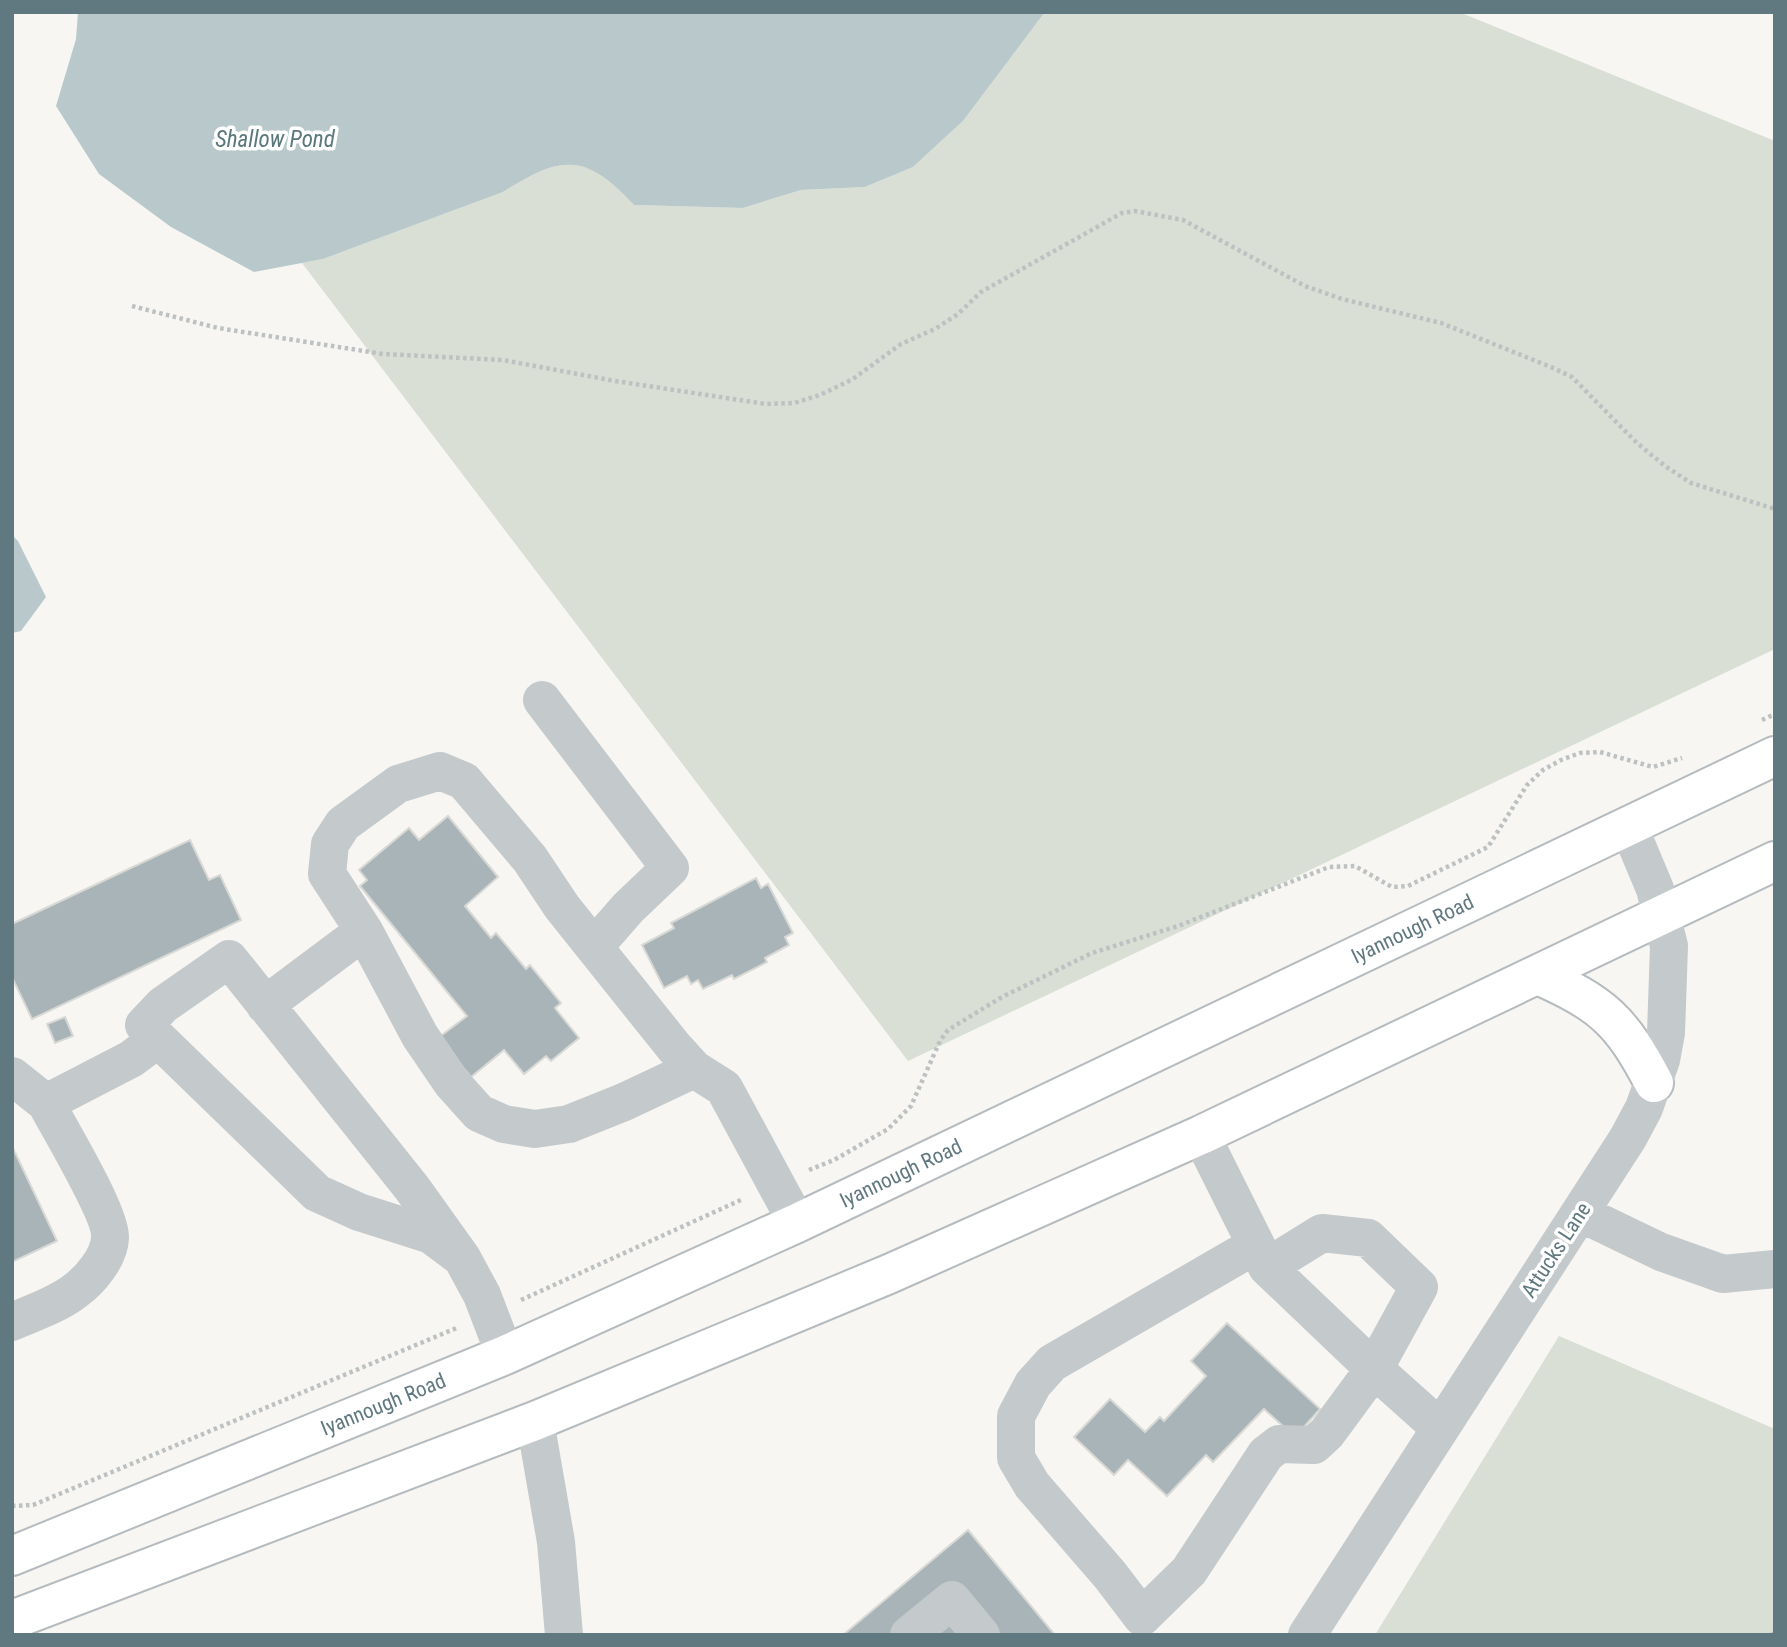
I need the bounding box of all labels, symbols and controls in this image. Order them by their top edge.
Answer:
water label: Shallow Pond [215,126,336,153]
street label: Iyannough Road [1348,890,1478,968]
street label: Iyannough Road [836,1134,966,1213]
street label: Attucks Lane [1516,1198,1596,1302]
street label: Iyannough Road [317,1368,449,1441]

